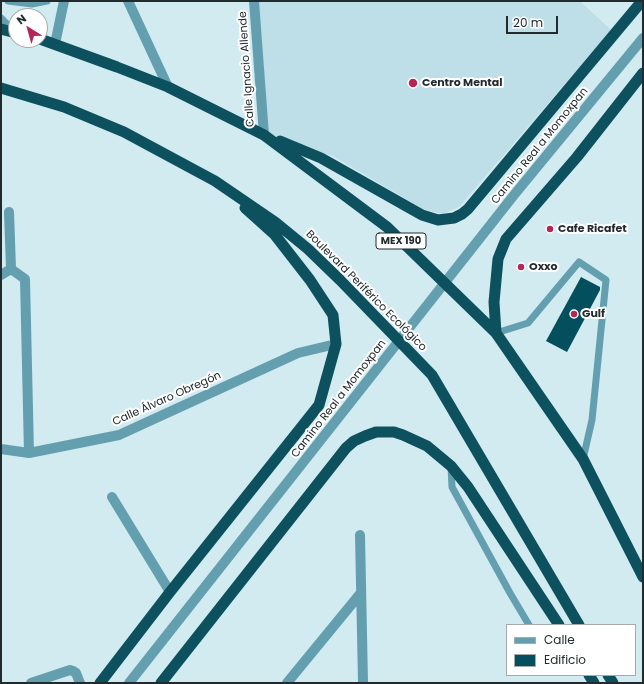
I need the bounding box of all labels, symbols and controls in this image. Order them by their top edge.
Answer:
north arrow [8,8,48,48]
scale bar [508,8,560,34]
text: N [13,10,30,28]
street label: Calle Ignacio Allende [236,11,258,127]
text: 20 m [513,14,543,31]
place label: Centro Mental [422,76,503,90]
marker: Centro Mental [407,77,419,89]
street label: Camino Real a Momoxpan [489,85,591,207]
place label: Cafe Ricafet [558,222,627,236]
marker: Cafe Ricafet [545,224,555,234]
street label: Boulevard Periférico Ecológico [303,228,429,354]
road number: MEX 190 [376,233,426,249]
place label: Oxxo [529,260,558,274]
marker: Oxxo [516,262,526,272]
place label: Gulf [582,307,605,321]
marker: Gulf [569,309,579,319]
street label: Camino Real a Momoxpan [289,337,389,461]
street label: Calle Álvaro Obregón [111,369,223,429]
legend [506,624,636,676]
text: Calle [544,631,575,648]
text: Edificio [544,651,586,668]

